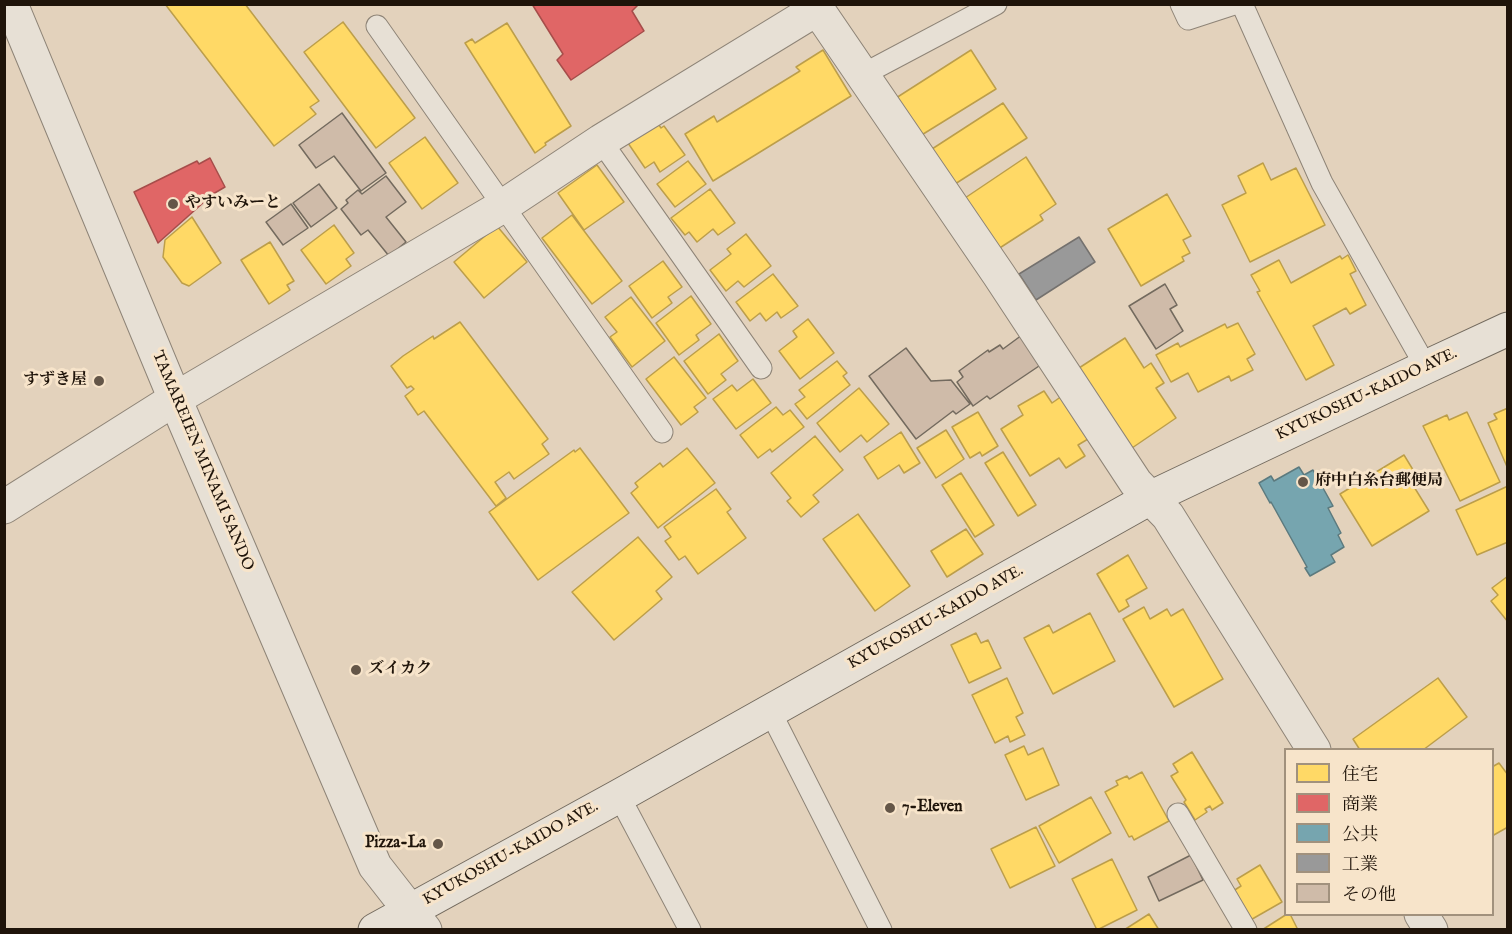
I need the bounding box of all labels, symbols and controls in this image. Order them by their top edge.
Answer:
place label: やすいみーと [185,194,281,214]
marker: やすいみーと [166,197,180,211]
street label: KYUKOSHU-KAIDO AVE. [1273,345,1461,445]
street label: TAMAREIEN MINAMI SANDO [147,348,257,574]
place label: すずき屋 [23,371,87,391]
marker: すずき屋 [92,374,106,388]
place label: 府中白糸台郵便局 [1315,472,1443,492]
marker: 府中白糸台郵便局 [1296,475,1310,489]
street label: KYUKOSHU-KAIDO AVE. [845,562,1027,674]
place label: ズイカク [368,660,432,680]
marker: ズイカク [349,663,363,677]
legend [1284,748,1494,916]
text: 住宅 [1342,764,1378,787]
text: 商業 [1342,794,1378,817]
street label: KYUKOSHU-KAIDO AVE. [420,798,602,910]
place label: 7-Eleven [902,798,963,818]
marker: 7-Eleven [883,801,897,815]
text: 公共 [1342,824,1378,847]
place label: Pizza-La [365,834,426,854]
marker: Pizza-La [431,837,445,851]
text: 工業 [1342,854,1378,877]
text: その他 [1342,884,1396,907]

